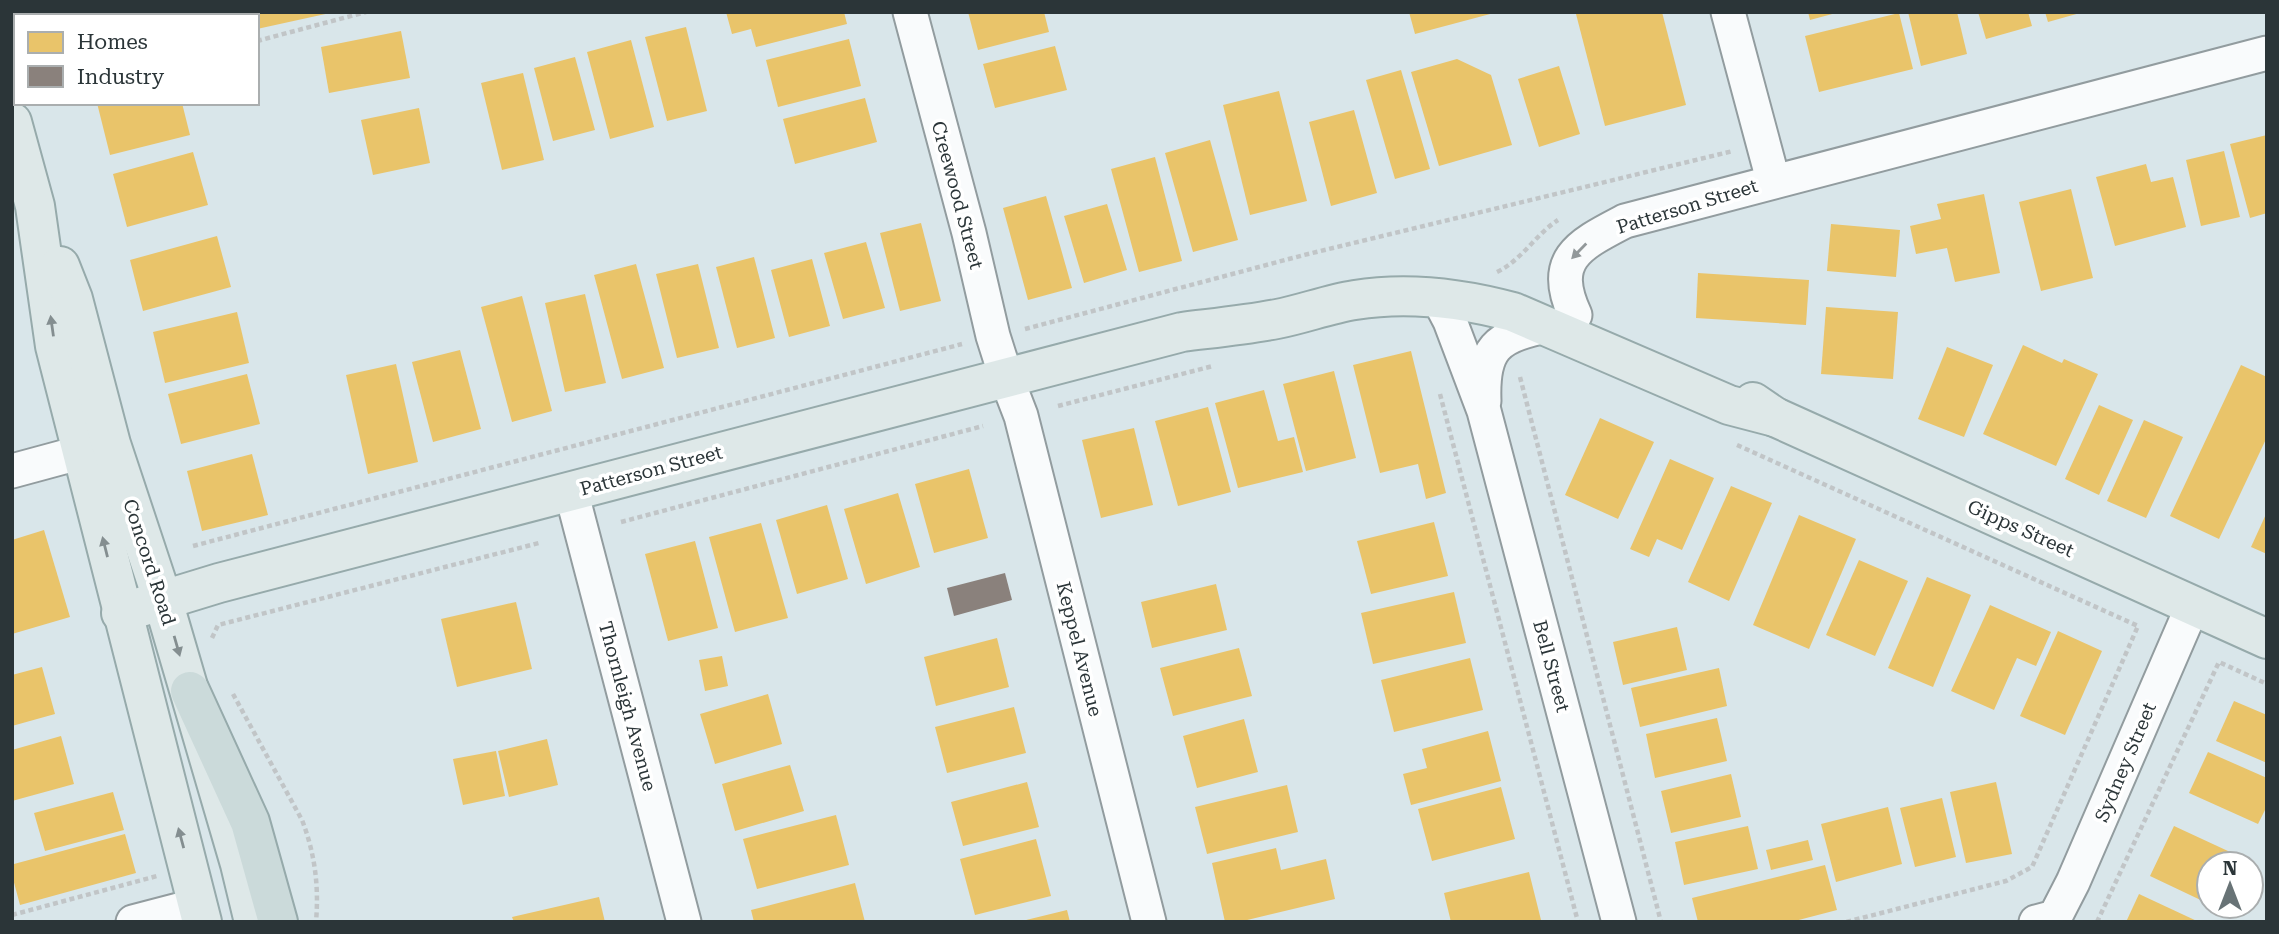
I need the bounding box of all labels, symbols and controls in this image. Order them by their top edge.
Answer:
legend [14,14,259,105]
text: Homes [77,30,148,54]
text: Industry [77,65,165,89]
street label: Creewood Street [927,119,988,272]
street label: Patterson Street [1614,174,1761,239]
one-way arrow [1571,242,1587,260]
one-way arrow [46,315,57,337]
street label: Patterson Street [577,440,725,501]
street label: Gipps Street [1964,495,2078,562]
street label: Concord Road [118,496,181,628]
one-way arrow [99,536,110,558]
street label: Keppel Avenue [1052,579,1107,719]
street label: Bell Street [1528,618,1575,715]
street label: Thornleigh Avenue [594,619,661,794]
one-way arrow [172,635,182,656]
street label: Sydney Street [2090,699,2161,825]
one-way arrow [175,828,185,849]
north arrow [2195,850,2265,920]
text: N [2223,857,2238,880]

